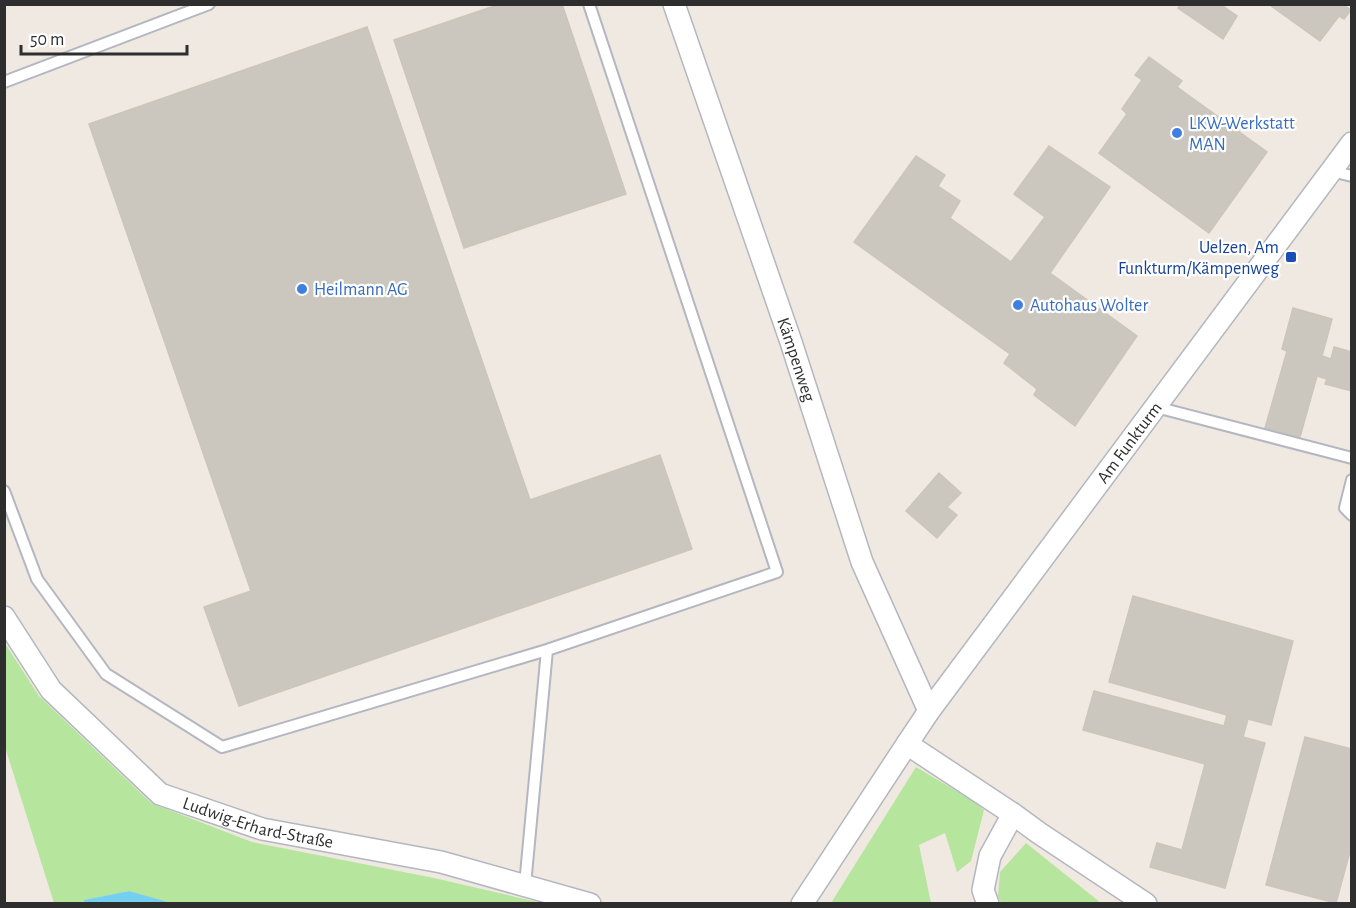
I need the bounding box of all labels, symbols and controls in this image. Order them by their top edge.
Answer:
scale bar [21,18,188,56]
text: 50 m [30,31,64,49]
place label: LKW-Werkstatt MAN [1189,115,1295,154]
marker: LKW-Werkstatt MAN [1170,126,1184,140]
place label: Uelzen, Am Funkturm/Kämpenweg [1118,239,1279,278]
marker: Uelzen, Am Funkturm/Kämpenweg [1284,250,1298,264]
place label: Heilmann AG [314,281,408,299]
marker: Heilmann AG [295,282,309,296]
place label: Autohaus Wolter [1030,297,1148,315]
marker: Autohaus Wolter [1011,298,1025,312]
street label: Kämpenweg [773,315,818,404]
street label: Am Funkturm [1094,399,1166,487]
street label: Ludwig-Erhard-Straße [180,795,335,852]

